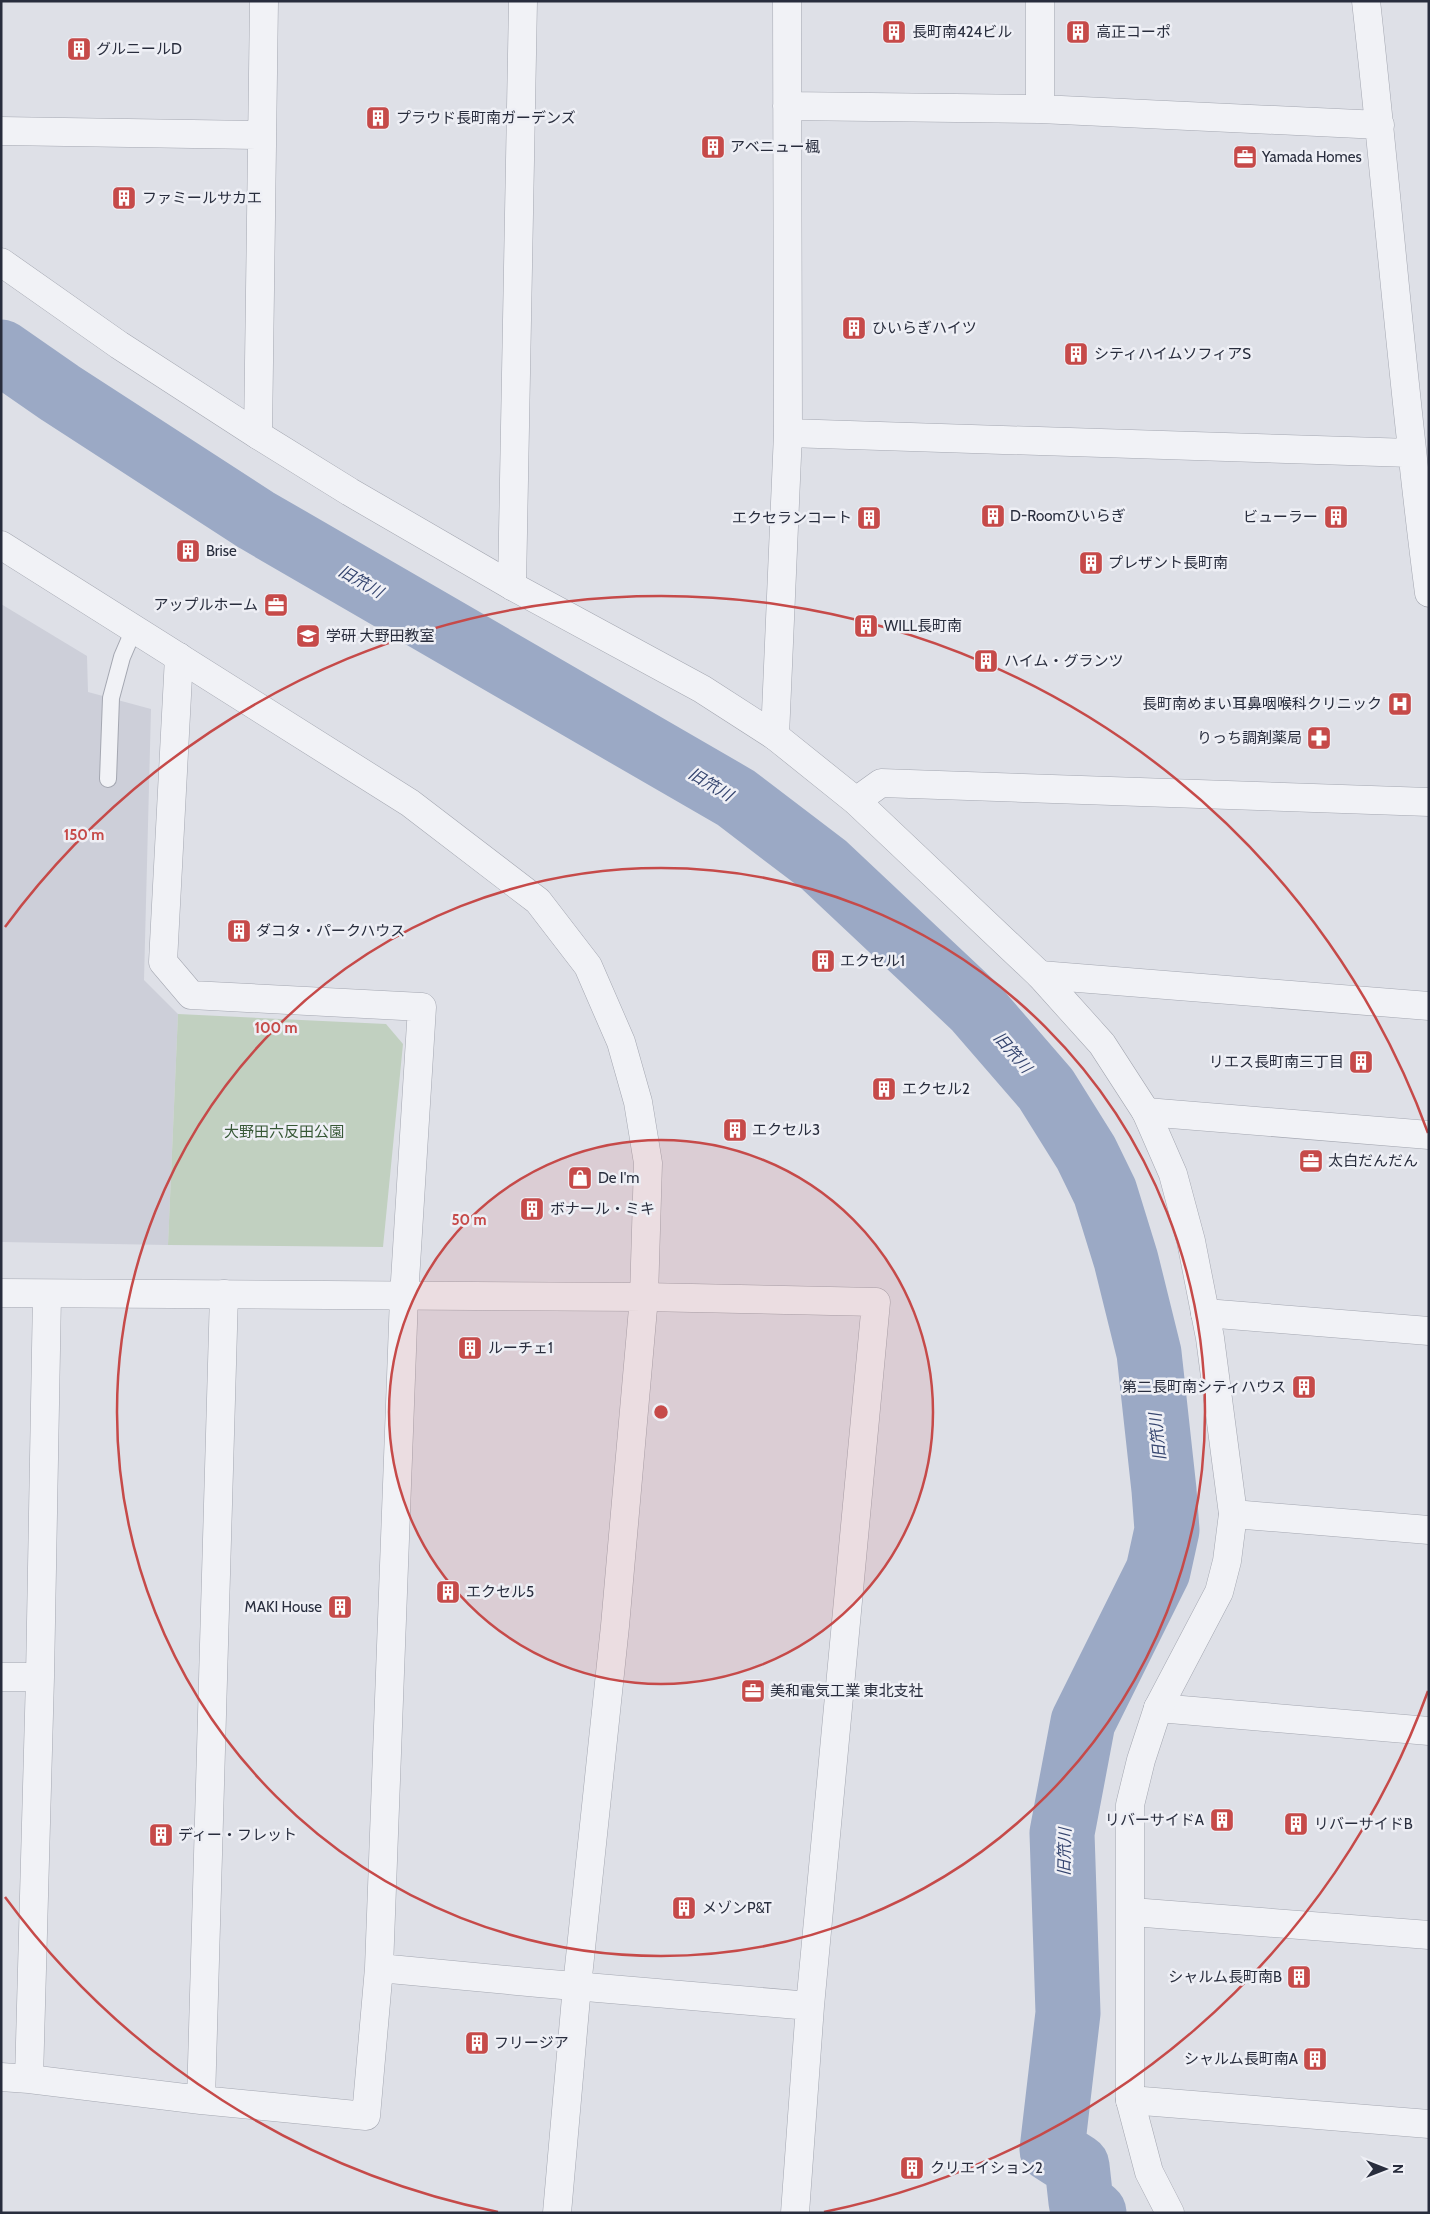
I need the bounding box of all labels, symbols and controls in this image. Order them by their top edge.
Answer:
building icon: 長町南424ビル [881,19,907,45]
building icon: 高正コーポ [1065,19,1091,45]
place label: 長町南424ビル [912,23,1012,41]
place label: 高正コーポ [1096,23,1171,41]
building icon: グルニールD [66,36,92,62]
place label: グルニールD [96,40,182,58]
building icon: プラウド長町南ガーデンズ [365,105,391,131]
place label: プラウド長町南ガーデンズ [396,109,576,127]
building icon: アベニュー楓 [700,134,726,160]
place label: アベニュー楓 [730,138,820,156]
office icon: Yamada Homes [1232,144,1258,170]
place label: Yamada Homes [1261,148,1362,166]
building icon: ファミールサカエ [111,185,137,211]
place label: ファミールサカエ [142,189,262,207]
building icon: ひいらぎハイツ [841,315,867,341]
place label: ひいらぎハイツ [872,319,977,337]
building icon: シティハイムソフィアS [1063,341,1089,367]
place label: シティハイムソフィアS [1094,345,1251,363]
building icon: D-Roomひいらぎ [980,503,1006,529]
building icon: ビューラー [1323,504,1349,530]
building icon: エクセランコート [856,505,882,531]
place label: D-Roomひいらぎ [1010,507,1126,525]
place label: ビューラー [1243,508,1318,526]
place label: エクセランコート [732,509,852,527]
building icon: Brise [175,538,201,564]
place label: Brise [206,542,237,560]
building icon: プレザント長町南 [1078,550,1104,576]
place label: プレザント長町南 [1108,554,1228,572]
water label: 旧笊川 [335,561,388,603]
office icon: アップルホーム [263,592,289,618]
place label: アップルホーム [153,596,258,614]
building icon: WILL長町南 [853,613,879,639]
place label: WILL長町南 [884,617,962,635]
school or university icon: 学研 大野田教室 [295,623,321,649]
place label: 学研 大野田教室 [326,627,434,645]
building icon: ハイム・グランツ [973,648,999,674]
place label: ハイム・グランツ [1004,652,1123,670]
hospital icon: 長町南めまい耳鼻咽喉科クリニック [1387,691,1413,717]
place label: 長町南めまい耳鼻咽喉科クリニック [1142,695,1382,713]
pharmacy icon: りっち調剤薬局 [1306,725,1332,751]
place label: りっち調剤薬局 [1197,729,1302,747]
water label: 旧笊川 [685,764,738,806]
text: 150 m [64,826,104,844]
building icon: ダコタ・パークハウス [226,918,252,944]
place label: ダコタ・パークハウス [256,922,405,940]
building icon: エクセル1 [810,948,836,974]
place label: エクセル1 [840,952,905,970]
text: 100 m [254,1019,298,1037]
water label: 旧笊川 [990,1028,1037,1078]
building icon: リエス長町南三丁目 [1348,1049,1374,1075]
place label: リエス長町南三丁目 [1209,1053,1344,1071]
building icon: エクセル2 [871,1076,897,1102]
place label: エクセル2 [902,1080,970,1098]
building icon: エクセル3 [722,1117,748,1143]
place label: エクセル3 [752,1121,820,1139]
park label: 大野田六反田公園 [224,1123,344,1141]
office icon: 太白だんだん [1298,1148,1324,1174]
place label: 太白だんだん [1328,1152,1418,1170]
shop icon: De I'm [567,1165,593,1191]
place label: De I'm [598,1169,639,1187]
building icon: ボナール・ミキ [519,1196,545,1222]
place label: ボナール・ミキ [550,1200,655,1218]
text: 50 m [451,1211,487,1229]
building icon: ルーチェ1 [457,1335,483,1361]
place label: ルーチェ1 [488,1339,553,1357]
building icon: 第二長町南シティハウス [1291,1374,1317,1400]
place label: 第二長町南シティハウス [1122,1378,1286,1396]
centre of rings [652,1403,670,1421]
water label: 旧笊川 [1145,1410,1169,1462]
building icon: エクセル5 [435,1579,461,1605]
place label: エクセル5 [466,1583,534,1601]
building icon: MAKI House [327,1594,353,1620]
place label: MAKI House [245,1598,322,1616]
office icon: 美和電気工業 東北支社 [740,1678,766,1704]
place label: 美和電気工業 東北支社 [770,1682,923,1700]
building icon: リバーサイドA [1209,1807,1235,1833]
place label: リバーサイドA [1105,1811,1205,1829]
building icon: リバーサイドB [1283,1811,1309,1837]
place label: リバーサイドB [1314,1815,1413,1833]
building icon: ディー・フレット [148,1822,174,1848]
place label: ディー・フレット [178,1826,297,1844]
water label: 旧笊川 [1055,1826,1074,1876]
building icon: メゾンP&T [671,1895,697,1921]
place label: メゾンP&T [702,1899,772,1917]
building icon: シャルム長町南B [1286,1964,1312,1990]
place label: シャルム長町南B [1168,1968,1282,1986]
building icon: フリージア [464,2030,490,2056]
place label: フリージア [494,2034,569,2052]
building icon: シャルム長町南A [1302,2046,1328,2072]
place label: シャルム長町南A [1184,2050,1299,2068]
north arrow [1360,2144,1410,2194]
building icon: クリエイション2 [899,2155,925,2181]
place label: クリエイション2 [930,2159,1043,2177]
text: N [1389,2164,1407,2174]

